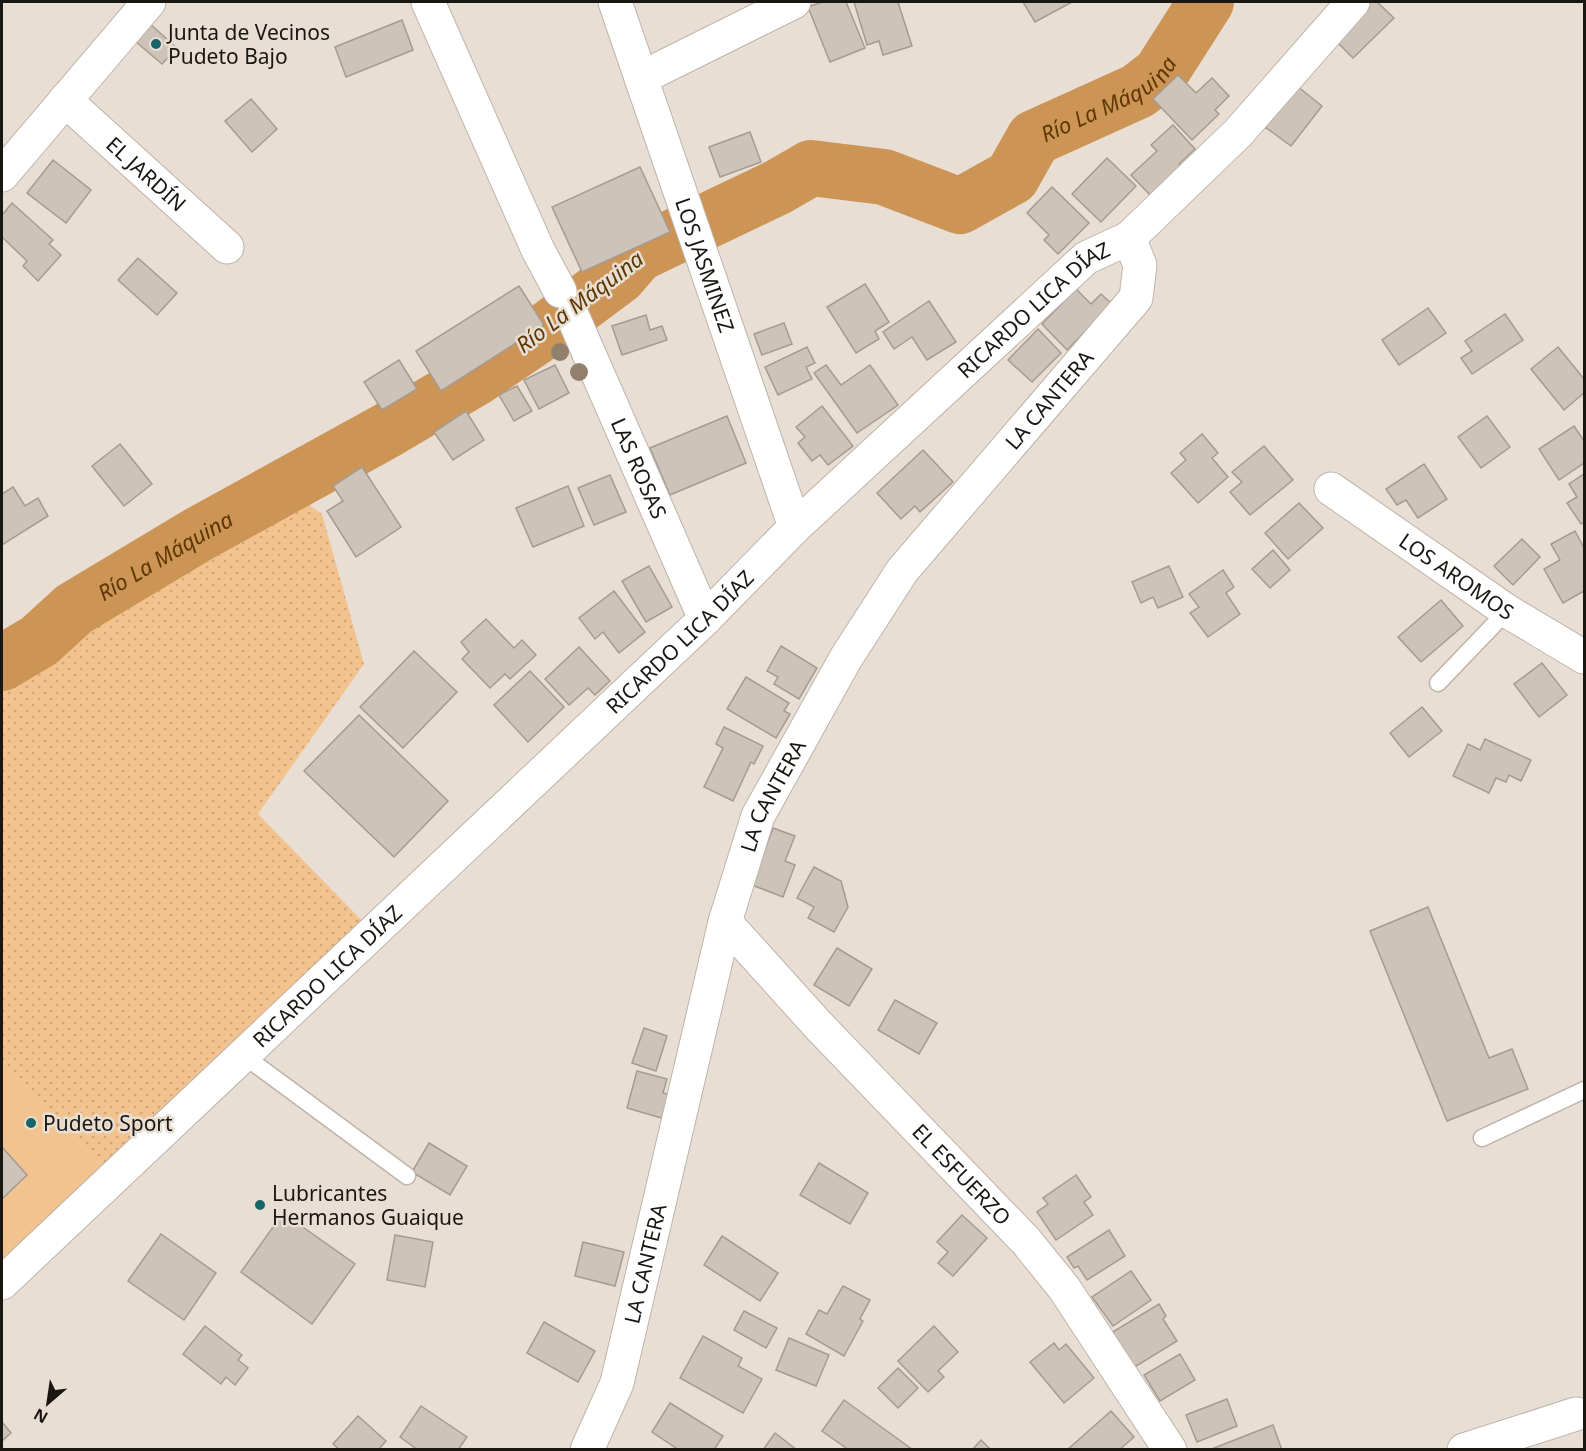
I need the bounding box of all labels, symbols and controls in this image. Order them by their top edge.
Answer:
place label: Junta de Vecinos Pudeto Bajo [166,18,330,70]
marker: Junta de Vecinos Pudeto Bajo [149,37,163,51]
water label: Río La Máquina [1035,50,1183,148]
street label: EL JARDÍN [100,130,192,217]
street label: LOS JASMINEZ [669,194,741,336]
street label: RICARDO LICA DÍAZ [951,235,1114,384]
water label: Río La Máquina [509,243,649,359]
street label: LA CANTERA [998,344,1100,455]
street label: LAS ROSAS [605,413,673,523]
water label: Río La Máquina [91,503,238,607]
street label: LOS AROMOS [1394,527,1519,626]
street label: RICARDO LICA DÍAZ [600,564,760,720]
street label: LA CANTERA [734,734,812,856]
street label: RICARDO LICA DÍAZ [246,899,408,1053]
place label: Pudeto Sport [43,1109,173,1137]
marker: Pudeto Sport [24,1116,38,1130]
street label: EL ESFUERZO [906,1118,1017,1231]
place label: Lubricantes Hermanos Guaique [272,1179,464,1231]
marker: Lubricantes Hermanos Guaique [253,1198,267,1212]
street label: LA CANTERA [617,1200,673,1326]
north arrow [18,1373,78,1433]
text: N [30,1403,52,1429]

